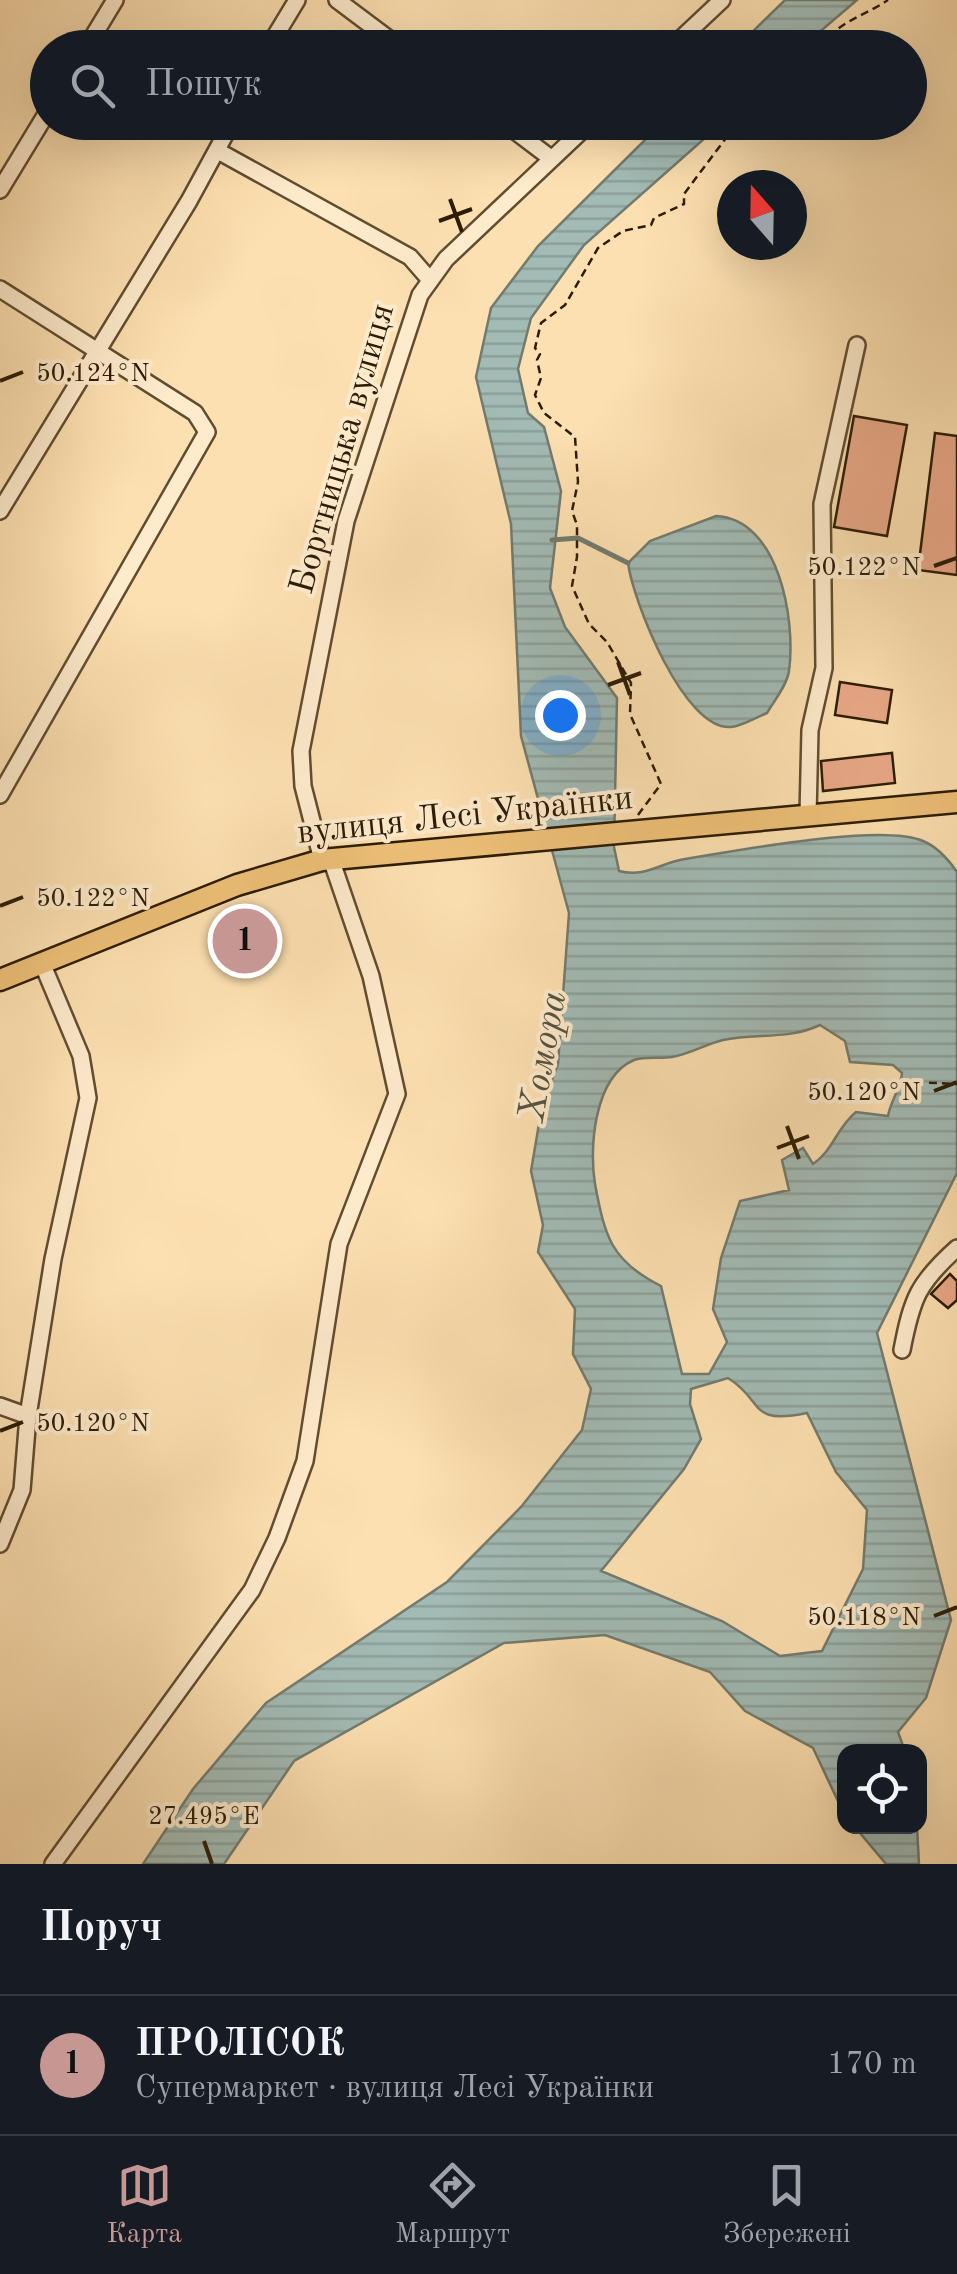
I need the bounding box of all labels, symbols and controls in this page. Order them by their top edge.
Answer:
search box [30,30,927,140]
icon: search [65,58,120,113]
text: Пошук [145,66,262,104]
north arrow [717,170,807,260]
street label: Бортницька вулиця [285,300,401,598]
text: 50.124°N [36,362,150,387]
text: 50.122°N [807,556,921,581]
your location [535,690,586,741]
street label: вулиця Лесі Українки [295,781,635,851]
text: 50.122°N [36,887,150,912]
pin: 1 [212,904,278,978]
water label: Хомора [514,988,574,1126]
text: 50.120°N [807,1081,921,1106]
text: 50.120°N [36,1412,150,1437]
text: 50.118°N [807,1606,921,1631]
map controls [837,1744,927,1834]
button: locate [837,1744,927,1834]
text: 27.495°E [148,1805,260,1830]
text: Поруч [40,1908,162,1950]
text: ПРОЛІСОК [135,2026,345,2064]
text: 1 [63,2049,82,2081]
text: 170 m [827,2049,917,2081]
text: Супермаркет · вулиця Лесі Українки [135,2073,654,2105]
tab: Карта [106,2158,182,2253]
tab: Маршрут [395,2158,510,2253]
tab: Збережені [723,2158,851,2253]

